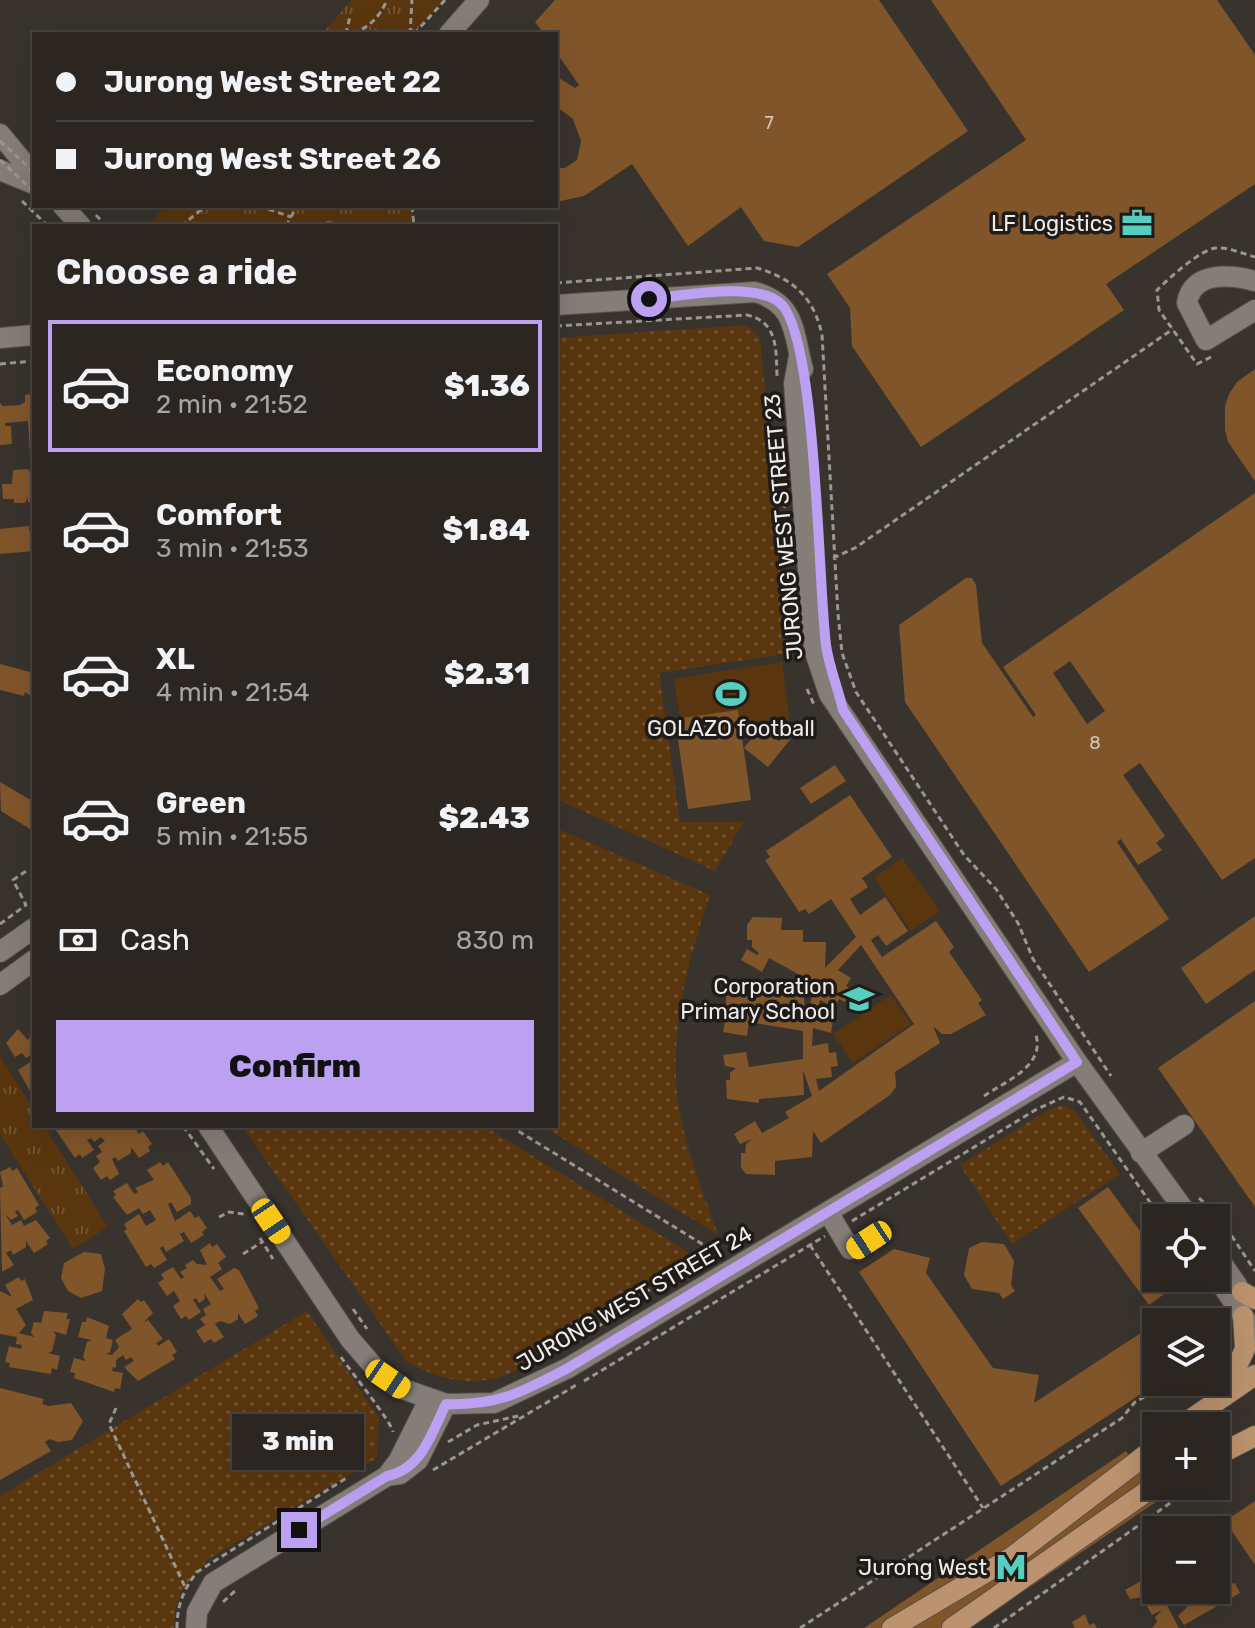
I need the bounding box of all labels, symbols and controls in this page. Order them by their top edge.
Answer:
text: Jurong West Street 22 [104,64,441,100]
house number: 7 [764,112,774,134]
text: Jurong West Street 26 [104,141,441,177]
office icon: LF Logistics [1120,206,1154,240]
place label: LF Logistics [991,210,1113,237]
text: Choose a ride [56,250,297,293]
route start [631,281,667,317]
icon: car [60,350,132,422]
text: Economy [156,353,294,389]
text: $1.36 [444,368,530,404]
text: 2 min · 21:52 [156,389,308,420]
street label: JURONG WEST STREET 23 [758,393,809,661]
icon: car [60,494,132,566]
text: Comfort [156,497,282,533]
text: $1.84 [443,512,530,548]
text: 3 min · 21:53 [156,533,309,564]
icon: car [60,638,132,710]
text: XL [156,641,195,677]
text: $2.31 [444,656,530,692]
text: 4 min · 21:54 [156,677,310,708]
sports icon: GOLAZO football [714,677,748,711]
place label: GOLAZO football [647,715,815,742]
house number: 8 [1089,732,1101,754]
icon: car [60,782,132,854]
text: Green [156,785,246,821]
text: $2.43 [438,800,530,836]
text: 5 min · 21:55 [156,821,308,852]
icon: cash [56,918,100,962]
text: Cash [120,922,190,958]
text: 830 m [456,925,534,956]
place label: Corporation Primary School [680,973,835,1025]
school or university icon: Corporation Primary School [842,982,876,1016]
button: Confirm [56,1020,534,1112]
car [248,1194,294,1248]
map controls [1142,1204,1230,1604]
button: locate [1142,1204,1230,1292]
car [842,1217,896,1263]
street label: JURONG WEST STREET 24 [512,1220,757,1377]
button: layers [1142,1308,1230,1396]
car [361,1356,415,1402]
button: + [1142,1412,1230,1500]
callout: 3 min [233,1414,365,1470]
text: 3 min [262,1426,334,1457]
route end [281,1512,317,1548]
button: − [1142,1516,1230,1604]
metro station icon: Jurong West [994,1550,1028,1584]
place label: Jurong West [858,1554,987,1581]

